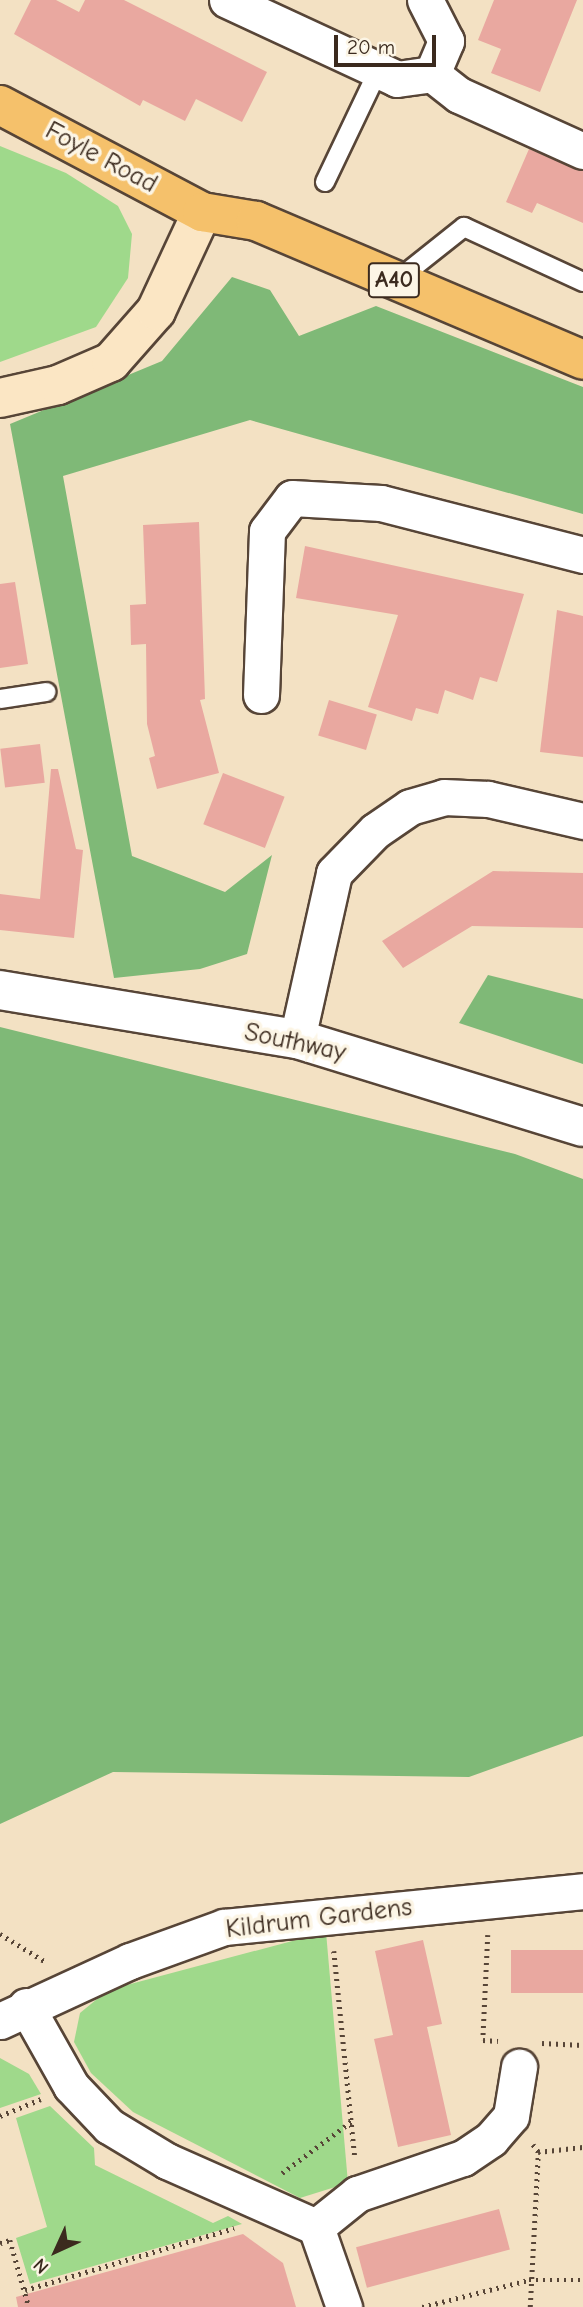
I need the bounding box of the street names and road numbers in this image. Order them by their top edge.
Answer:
street label: Foyle Road [40,116,162,200]
road number: A40 [368,260,420,300]
street label: Southway [241,1017,349,1069]
street label: Kildrum Gardens [224,1892,414,1946]

